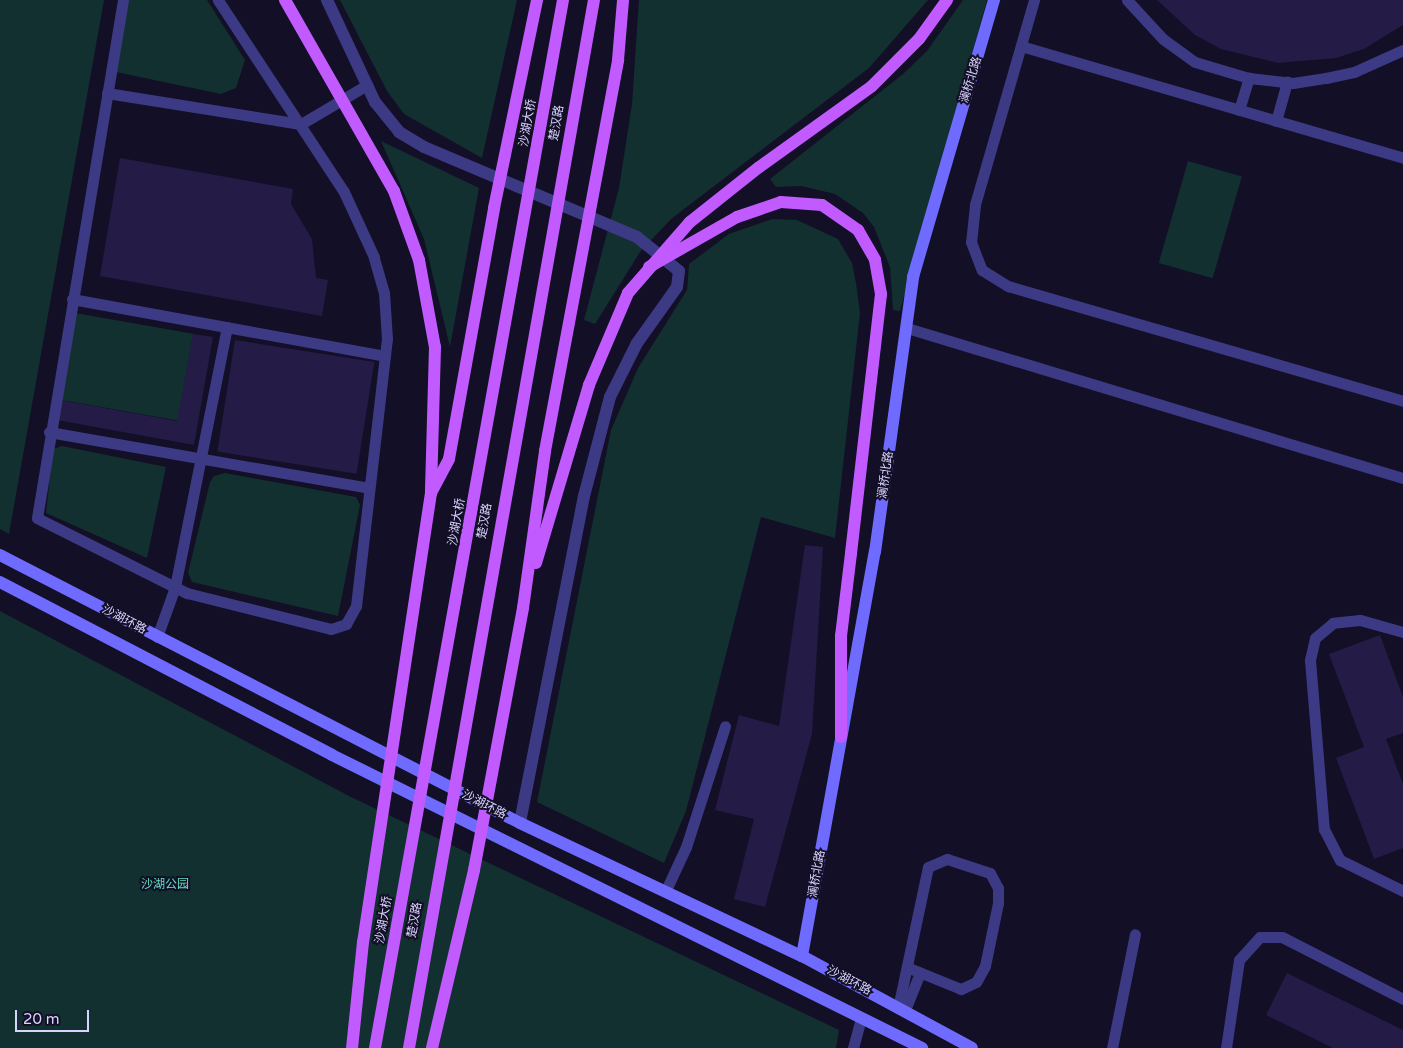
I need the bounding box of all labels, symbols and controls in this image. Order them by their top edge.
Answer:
street label: 澜桥北路 [957,55,985,105]
street label: 沙湖大桥 [517,98,539,148]
street label: 楚汉路 [547,104,567,142]
street label: 澜桥北路 [876,450,896,500]
street label: 沙湖大桥 [446,497,468,547]
street label: 楚汉路 [475,502,495,540]
street label: 沙湖环路 [99,602,149,638]
street label: 沙湖环路 [459,788,509,822]
street label: 澜桥北路 [806,849,828,899]
park label: 沙湖公园 [141,878,189,892]
street label: 沙湖大桥 [373,895,395,945]
street label: 楚汉路 [405,901,425,939]
street label: 沙湖环路 [824,963,874,999]
scale bar [18,1000,91,1032]
text: 20 m [23,1010,60,1028]

